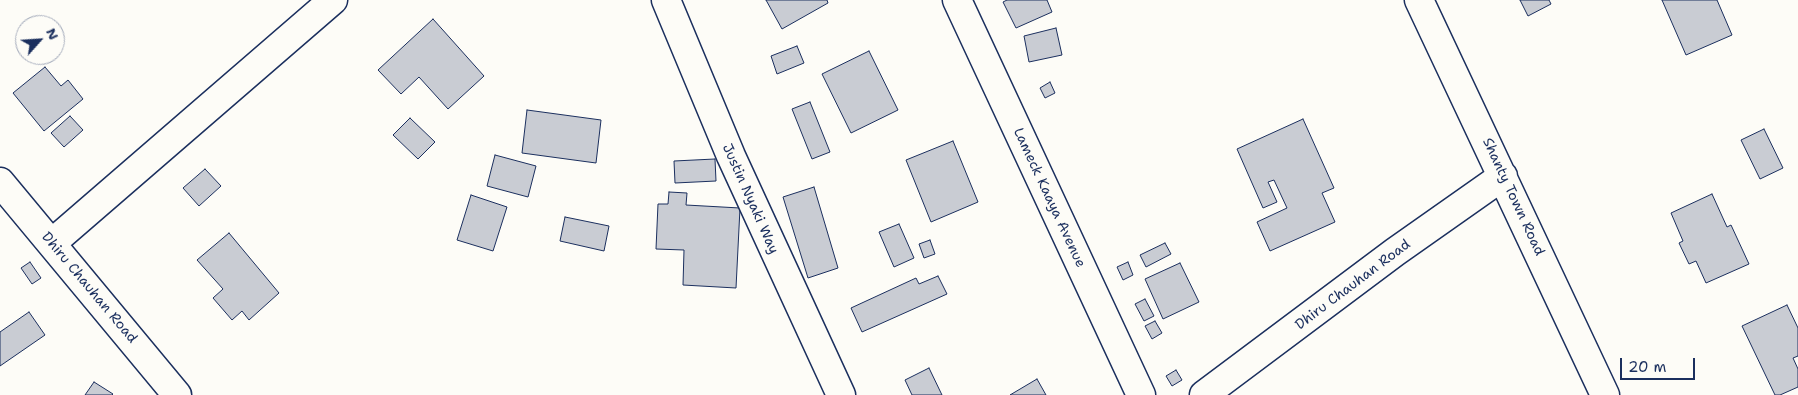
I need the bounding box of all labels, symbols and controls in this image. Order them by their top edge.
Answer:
north arrow [15,15,65,65]
text: N [42,25,63,43]
street label: Lameck Kaaya Avenue [1009,125,1089,271]
street label: Shanty Town Road [1478,135,1548,259]
street label: Justin Nyaki Way [718,141,782,257]
street label: Dhiru Chauhan Road [38,229,140,347]
street label: Dhiru Chauhan Road [1292,236,1414,334]
scale bar [1623,348,1698,380]
text: 20 m [1628,357,1667,377]

